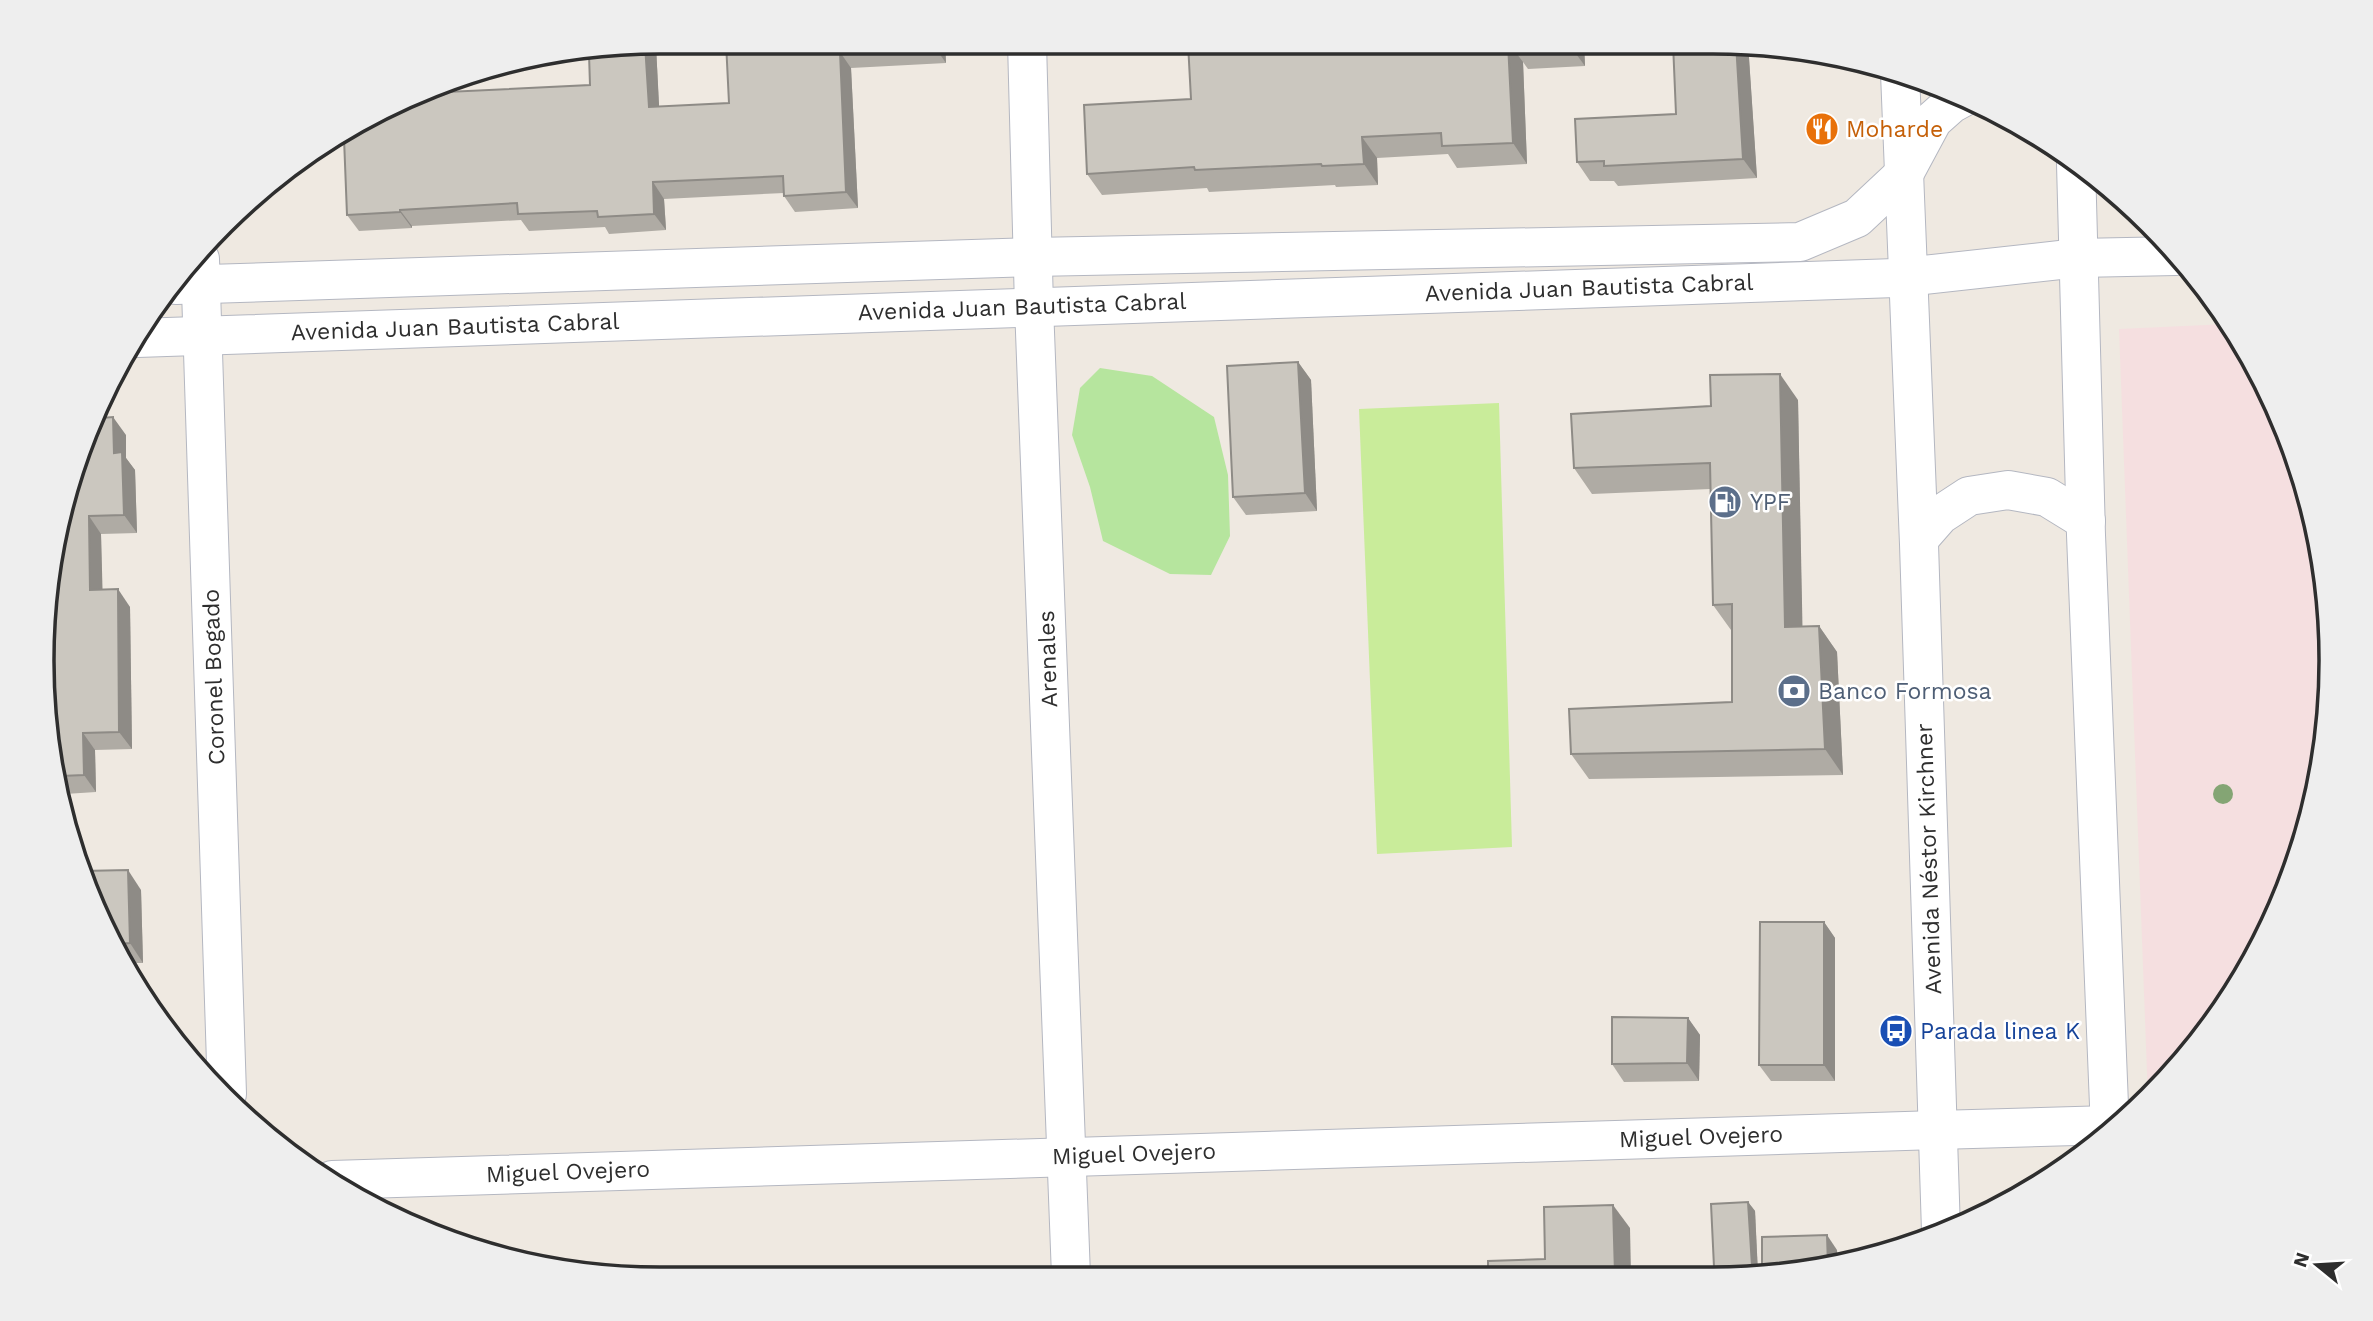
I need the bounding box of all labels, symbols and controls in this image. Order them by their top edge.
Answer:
restaurant icon: Moharde [1803,110,1841,148]
place label: Moharde [1846,116,1943,143]
street label: Avenida Juan Bautista Cabral [1424,269,1754,307]
street label: Avenida Juan Bautista Cabral [857,288,1187,326]
street label: Avenida Juan Bautista Cabral [290,308,620,346]
fuel station icon: YPF [1706,483,1744,521]
place label: YPF [1750,489,1791,516]
street label: Coronel Bogado [197,588,231,766]
street label: Arenales [1033,610,1063,708]
bank icon: Banco Formosa [1775,672,1813,710]
place label: Banco Formosa [1818,678,1992,705]
street label: Avenida Néstor Kirchner [1911,723,1947,995]
bus stop icon: Parada linea K [1877,1012,1915,1050]
place label: Parada linea K [1920,1018,2080,1045]
street label: Miguel Ovejero [1618,1121,1784,1153]
street label: Miguel Ovejero [1051,1138,1217,1170]
street label: Miguel Ovejero [485,1156,651,1188]
north arrow [2282,1230,2352,1300]
text: N [2288,1250,2314,1270]

